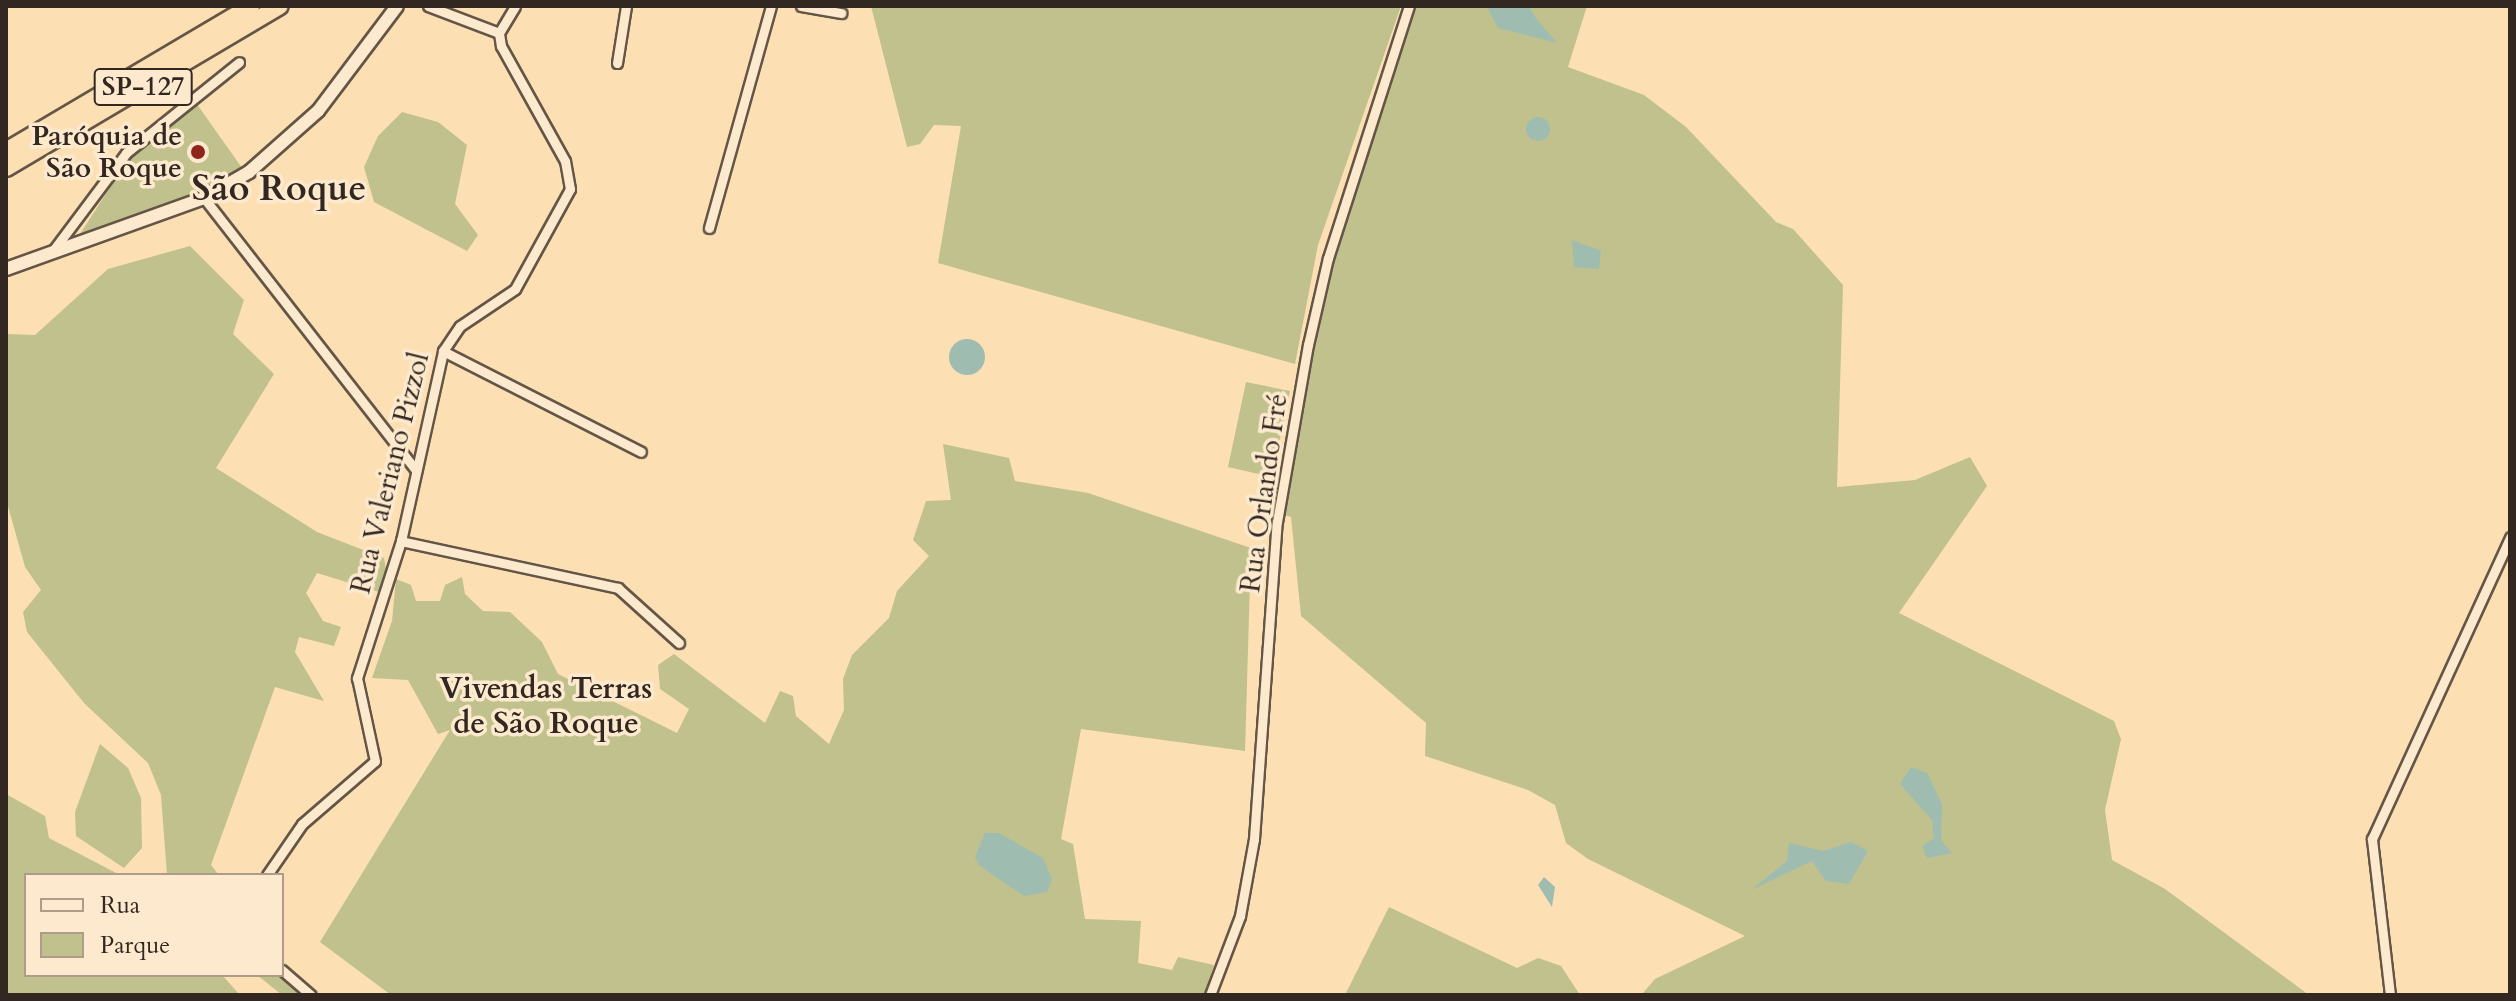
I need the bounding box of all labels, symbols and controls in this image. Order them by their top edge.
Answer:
road number: SP-127 [93,65,193,109]
place label: Paróquia de São Roque [32,119,182,185]
marker: Paróquia de São Roque [189,143,207,161]
district label: São Roque [192,167,366,211]
street label: Rua Valeriano Pizzol [344,349,436,597]
street label: Rua Orlando Fré [1233,391,1295,595]
district label: Vivendas Terras de São Roque [440,671,652,742]
legend [24,873,284,977]
text: Rua [100,889,140,922]
text: Parque [100,929,170,962]

